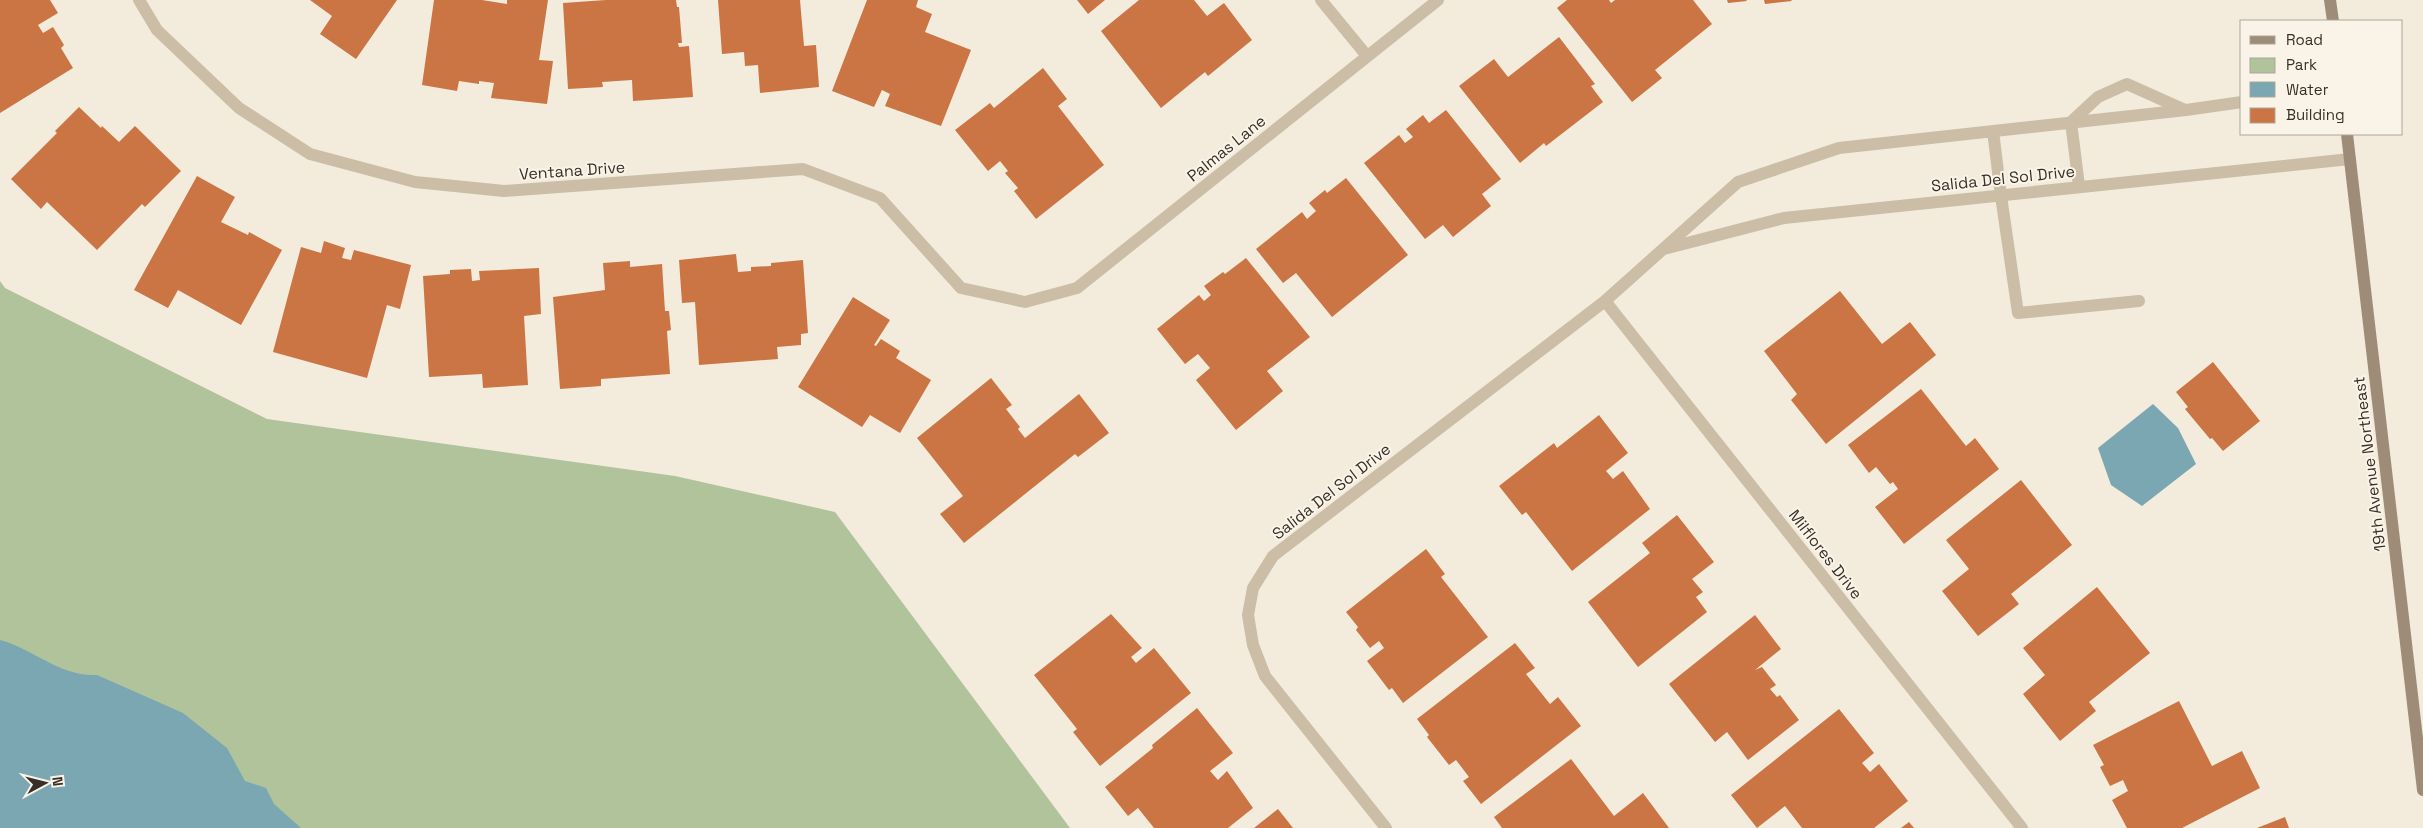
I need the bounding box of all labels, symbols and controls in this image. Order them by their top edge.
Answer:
legend [2240,20,2403,135]
text: Road [2286,30,2323,49]
text: Park [2286,55,2317,74]
text: Water [2286,80,2329,99]
text: Building [2286,105,2345,124]
street label: Palmas Lane [1183,110,1270,187]
street label: Ventana Drive [518,156,626,185]
street label: Salida Del Sol Drive [1930,160,2076,196]
street label: 19th Avenue Northeast [2348,375,2391,553]
street label: Salida Del Sol Drive [1268,439,1395,544]
street label: Milflores Drive [1784,505,1867,603]
north arrow [20,758,70,808]
text: N [48,776,67,787]

